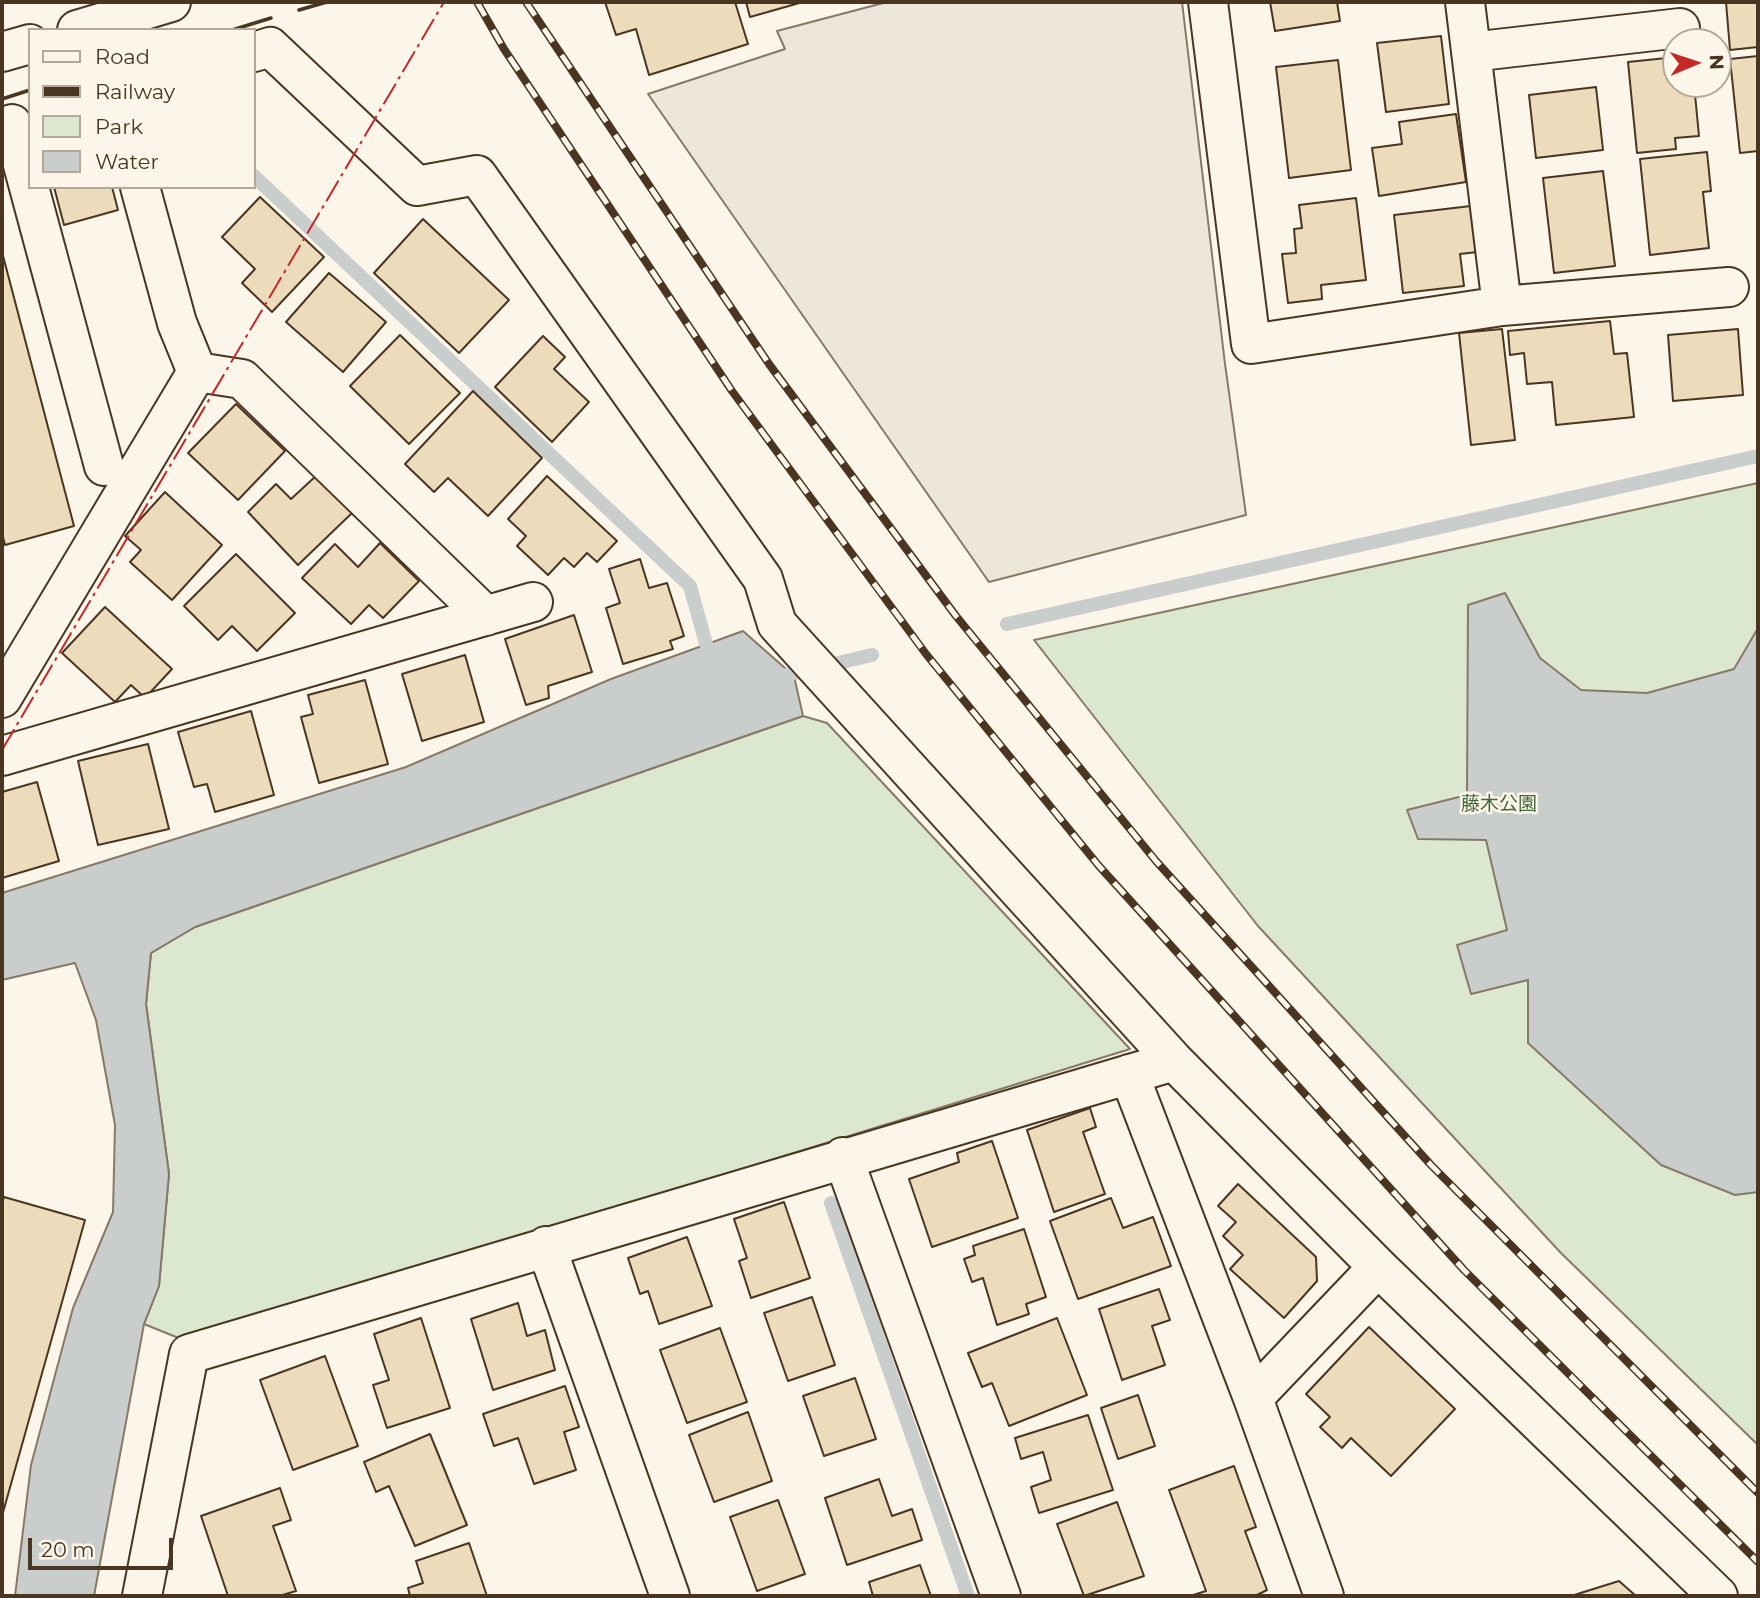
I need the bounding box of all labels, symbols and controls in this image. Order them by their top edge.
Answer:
legend [28,28,256,189]
north arrow [1662,28,1732,98]
text: Road [95,44,150,69]
text: N [1705,54,1728,70]
text: Railway [95,79,175,104]
text: Park [95,114,143,139]
text: Water [95,149,159,174]
park label: 藤木公園 [1461,793,1537,815]
scale bar [32,1524,177,1568]
text: 20 m [41,1537,95,1562]

